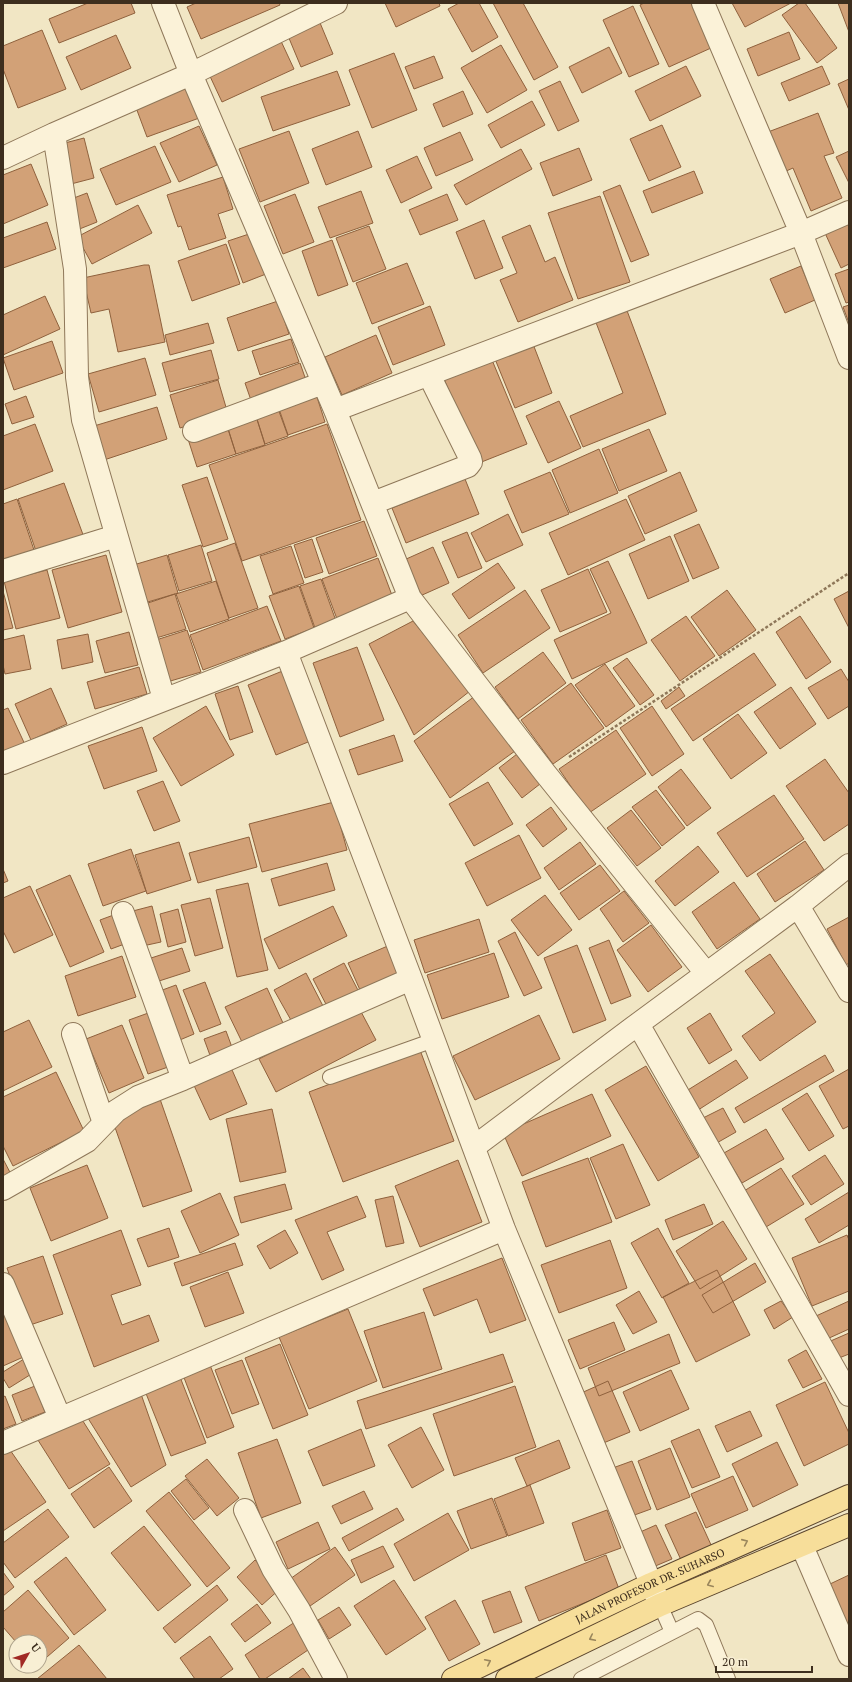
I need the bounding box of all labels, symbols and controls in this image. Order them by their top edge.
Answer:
one-way arrow [741,1539,749,1547]
street label: JALAN PROFESOR DR. SUHARSO [573,1545,727,1626]
one-way arrow [707,1580,714,1588]
one-way arrow [589,1633,596,1641]
north arrow [8,1634,48,1674]
text: U [28,1640,44,1655]
scale bar [716,1648,812,1674]
text: 20 m [722,1654,749,1669]
one-way arrow [483,1659,491,1667]

